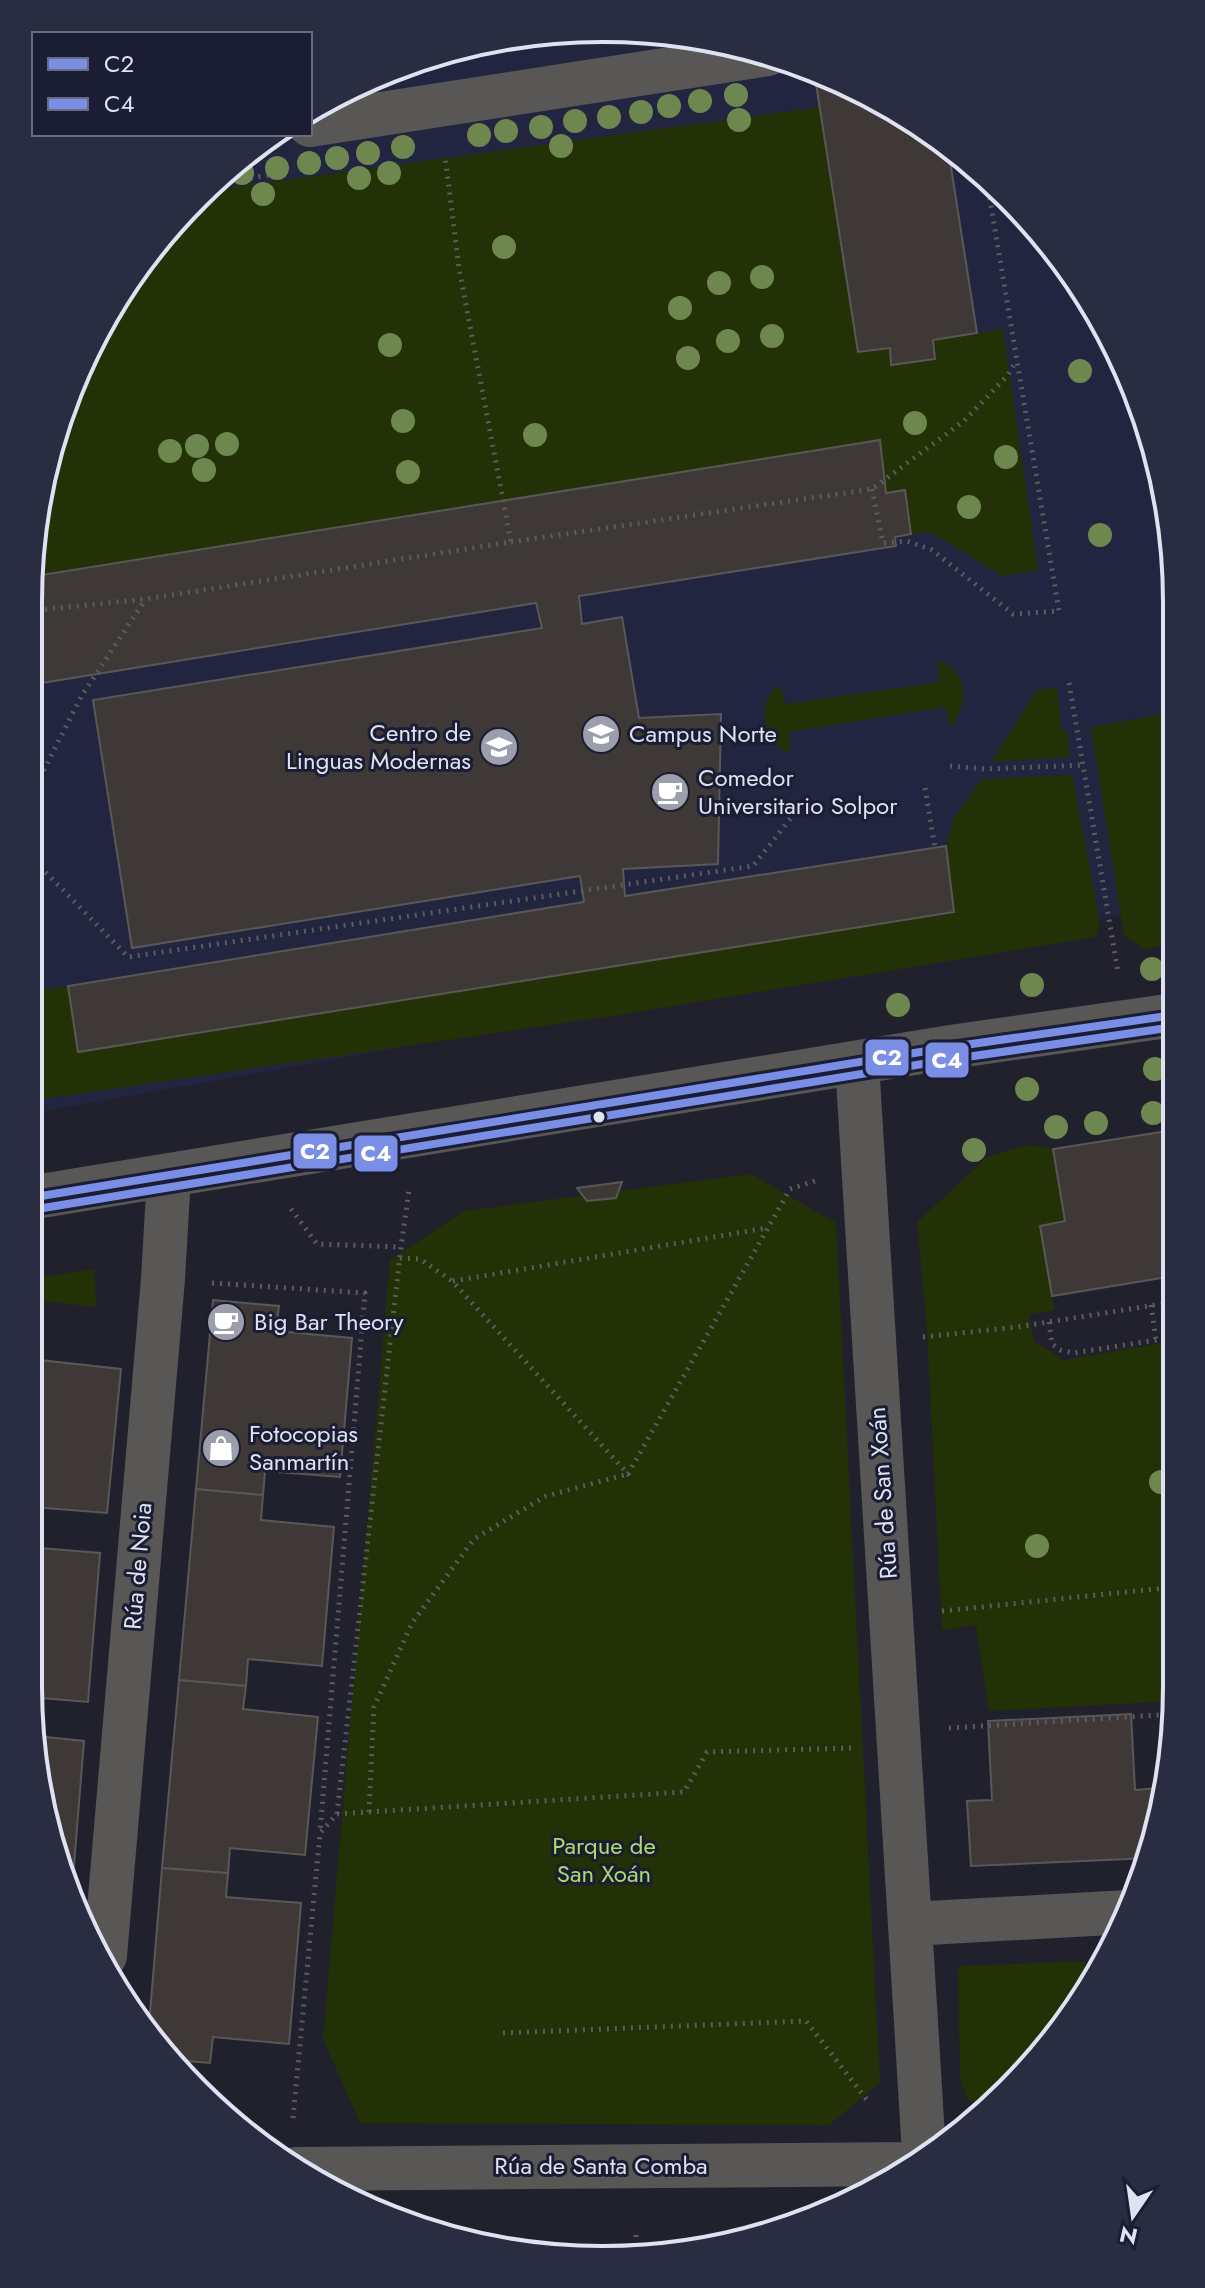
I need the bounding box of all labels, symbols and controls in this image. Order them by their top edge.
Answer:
legend [32,32,312,136]
text: C2 [104,46,134,81]
text: C4 [104,86,134,121]
school or university icon: Campus Norte [580,713,622,755]
place label: Centro de Linguas Modernas [286,715,471,778]
place label: Campus Norte [629,716,777,751]
school or university icon: Centro de Linguas Modernas [478,726,520,768]
place label: Comedor Universitario Solpor [698,760,898,823]
cafe icon: Comedor Universitario Solpor [649,771,691,813]
line badge: C2 [864,1038,910,1077]
text: C2 [872,1041,902,1073]
line badge: C4 [924,1041,970,1079]
text: C4 [932,1044,962,1076]
unlabelled marker [591,1109,607,1125]
line badge: C2 [292,1132,338,1170]
line badge: C4 [353,1134,399,1173]
text: C2 [300,1135,330,1167]
text: C4 [361,1137,391,1169]
cafe icon: Big Bar Theory [205,1301,247,1343]
place label: Big Bar Theory [254,1304,404,1339]
street label: Rúa de San Xoán [859,1406,906,1580]
place label: Fotocopias Sanmartín [249,1416,358,1479]
shop icon: Fotocopias Sanmartín [200,1427,242,1469]
street label: Rúa de Noia [115,1501,160,1631]
park label: Parque de San Xoán [552,1828,656,1891]
street label: Rúa de Santa Comba [494,2148,708,2183]
north arrow [1093,2176,1173,2256]
text: N [1116,2218,1141,2253]

